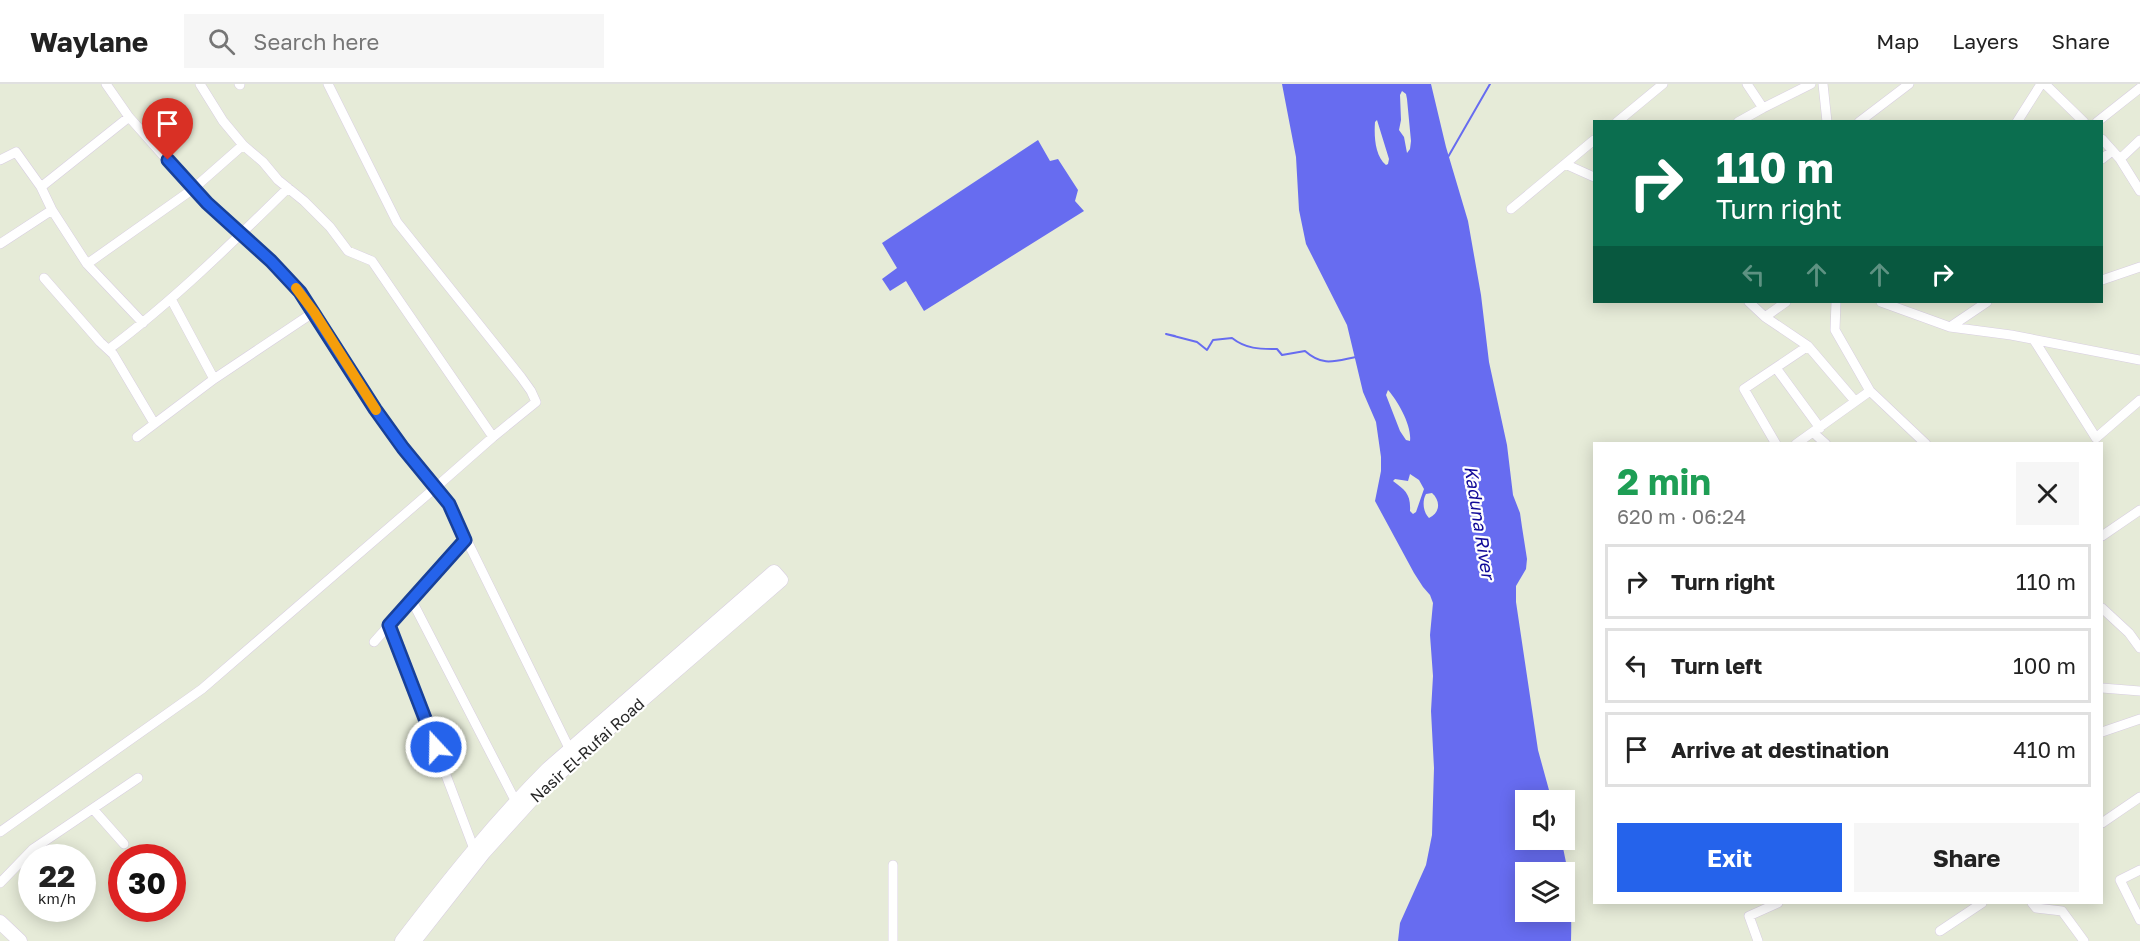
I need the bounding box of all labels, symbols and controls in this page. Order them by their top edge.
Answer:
search box [184,14,604,68]
text: Waylane [30,25,148,58]
icon: search [205,25,238,58]
text: Search here [253,28,379,55]
text: Map [1876,28,1919,54]
text: Layers [1952,28,2019,54]
text: Share [2052,28,2110,54]
pin [142,98,193,160]
icon: arrive [151,107,184,140]
text: 110 m [1716,142,1834,192]
icon: right [1617,144,1695,222]
text: Turn right [1716,193,1842,225]
icon: left [1737,258,1770,291]
icon: ahead [1800,258,1833,291]
icon: ahead [1863,258,1896,291]
icon: right [1926,258,1959,291]
text: 2 min [1617,460,1711,503]
button: close [2016,462,2079,525]
water label: Kaduna River [1460,464,1500,583]
text: 620 m · 06:24 [1617,504,1746,528]
icon: right [1620,565,1653,598]
text: Turn right [1671,568,1775,595]
text: 110 m [2016,568,2076,595]
icon: left [1620,649,1653,682]
text: Turn left [1671,652,1762,679]
text: 100 m [2013,652,2076,679]
street label: Nasir El-Rufai Road [526,693,648,807]
position arrow [404,715,468,779]
icon: arrive [1620,733,1653,766]
text: Arrive at destination [1671,736,1889,763]
text: 410 m [2013,736,2076,763]
map controls [1515,790,1575,922]
button: sound [1515,790,1575,850]
button: Exit [1617,823,1842,892]
button: Share [1854,823,2079,892]
speed limit sign: 30 [108,844,186,922]
text: 22 [39,858,75,894]
button: layers [1515,862,1575,922]
text: km/h [38,889,76,907]

